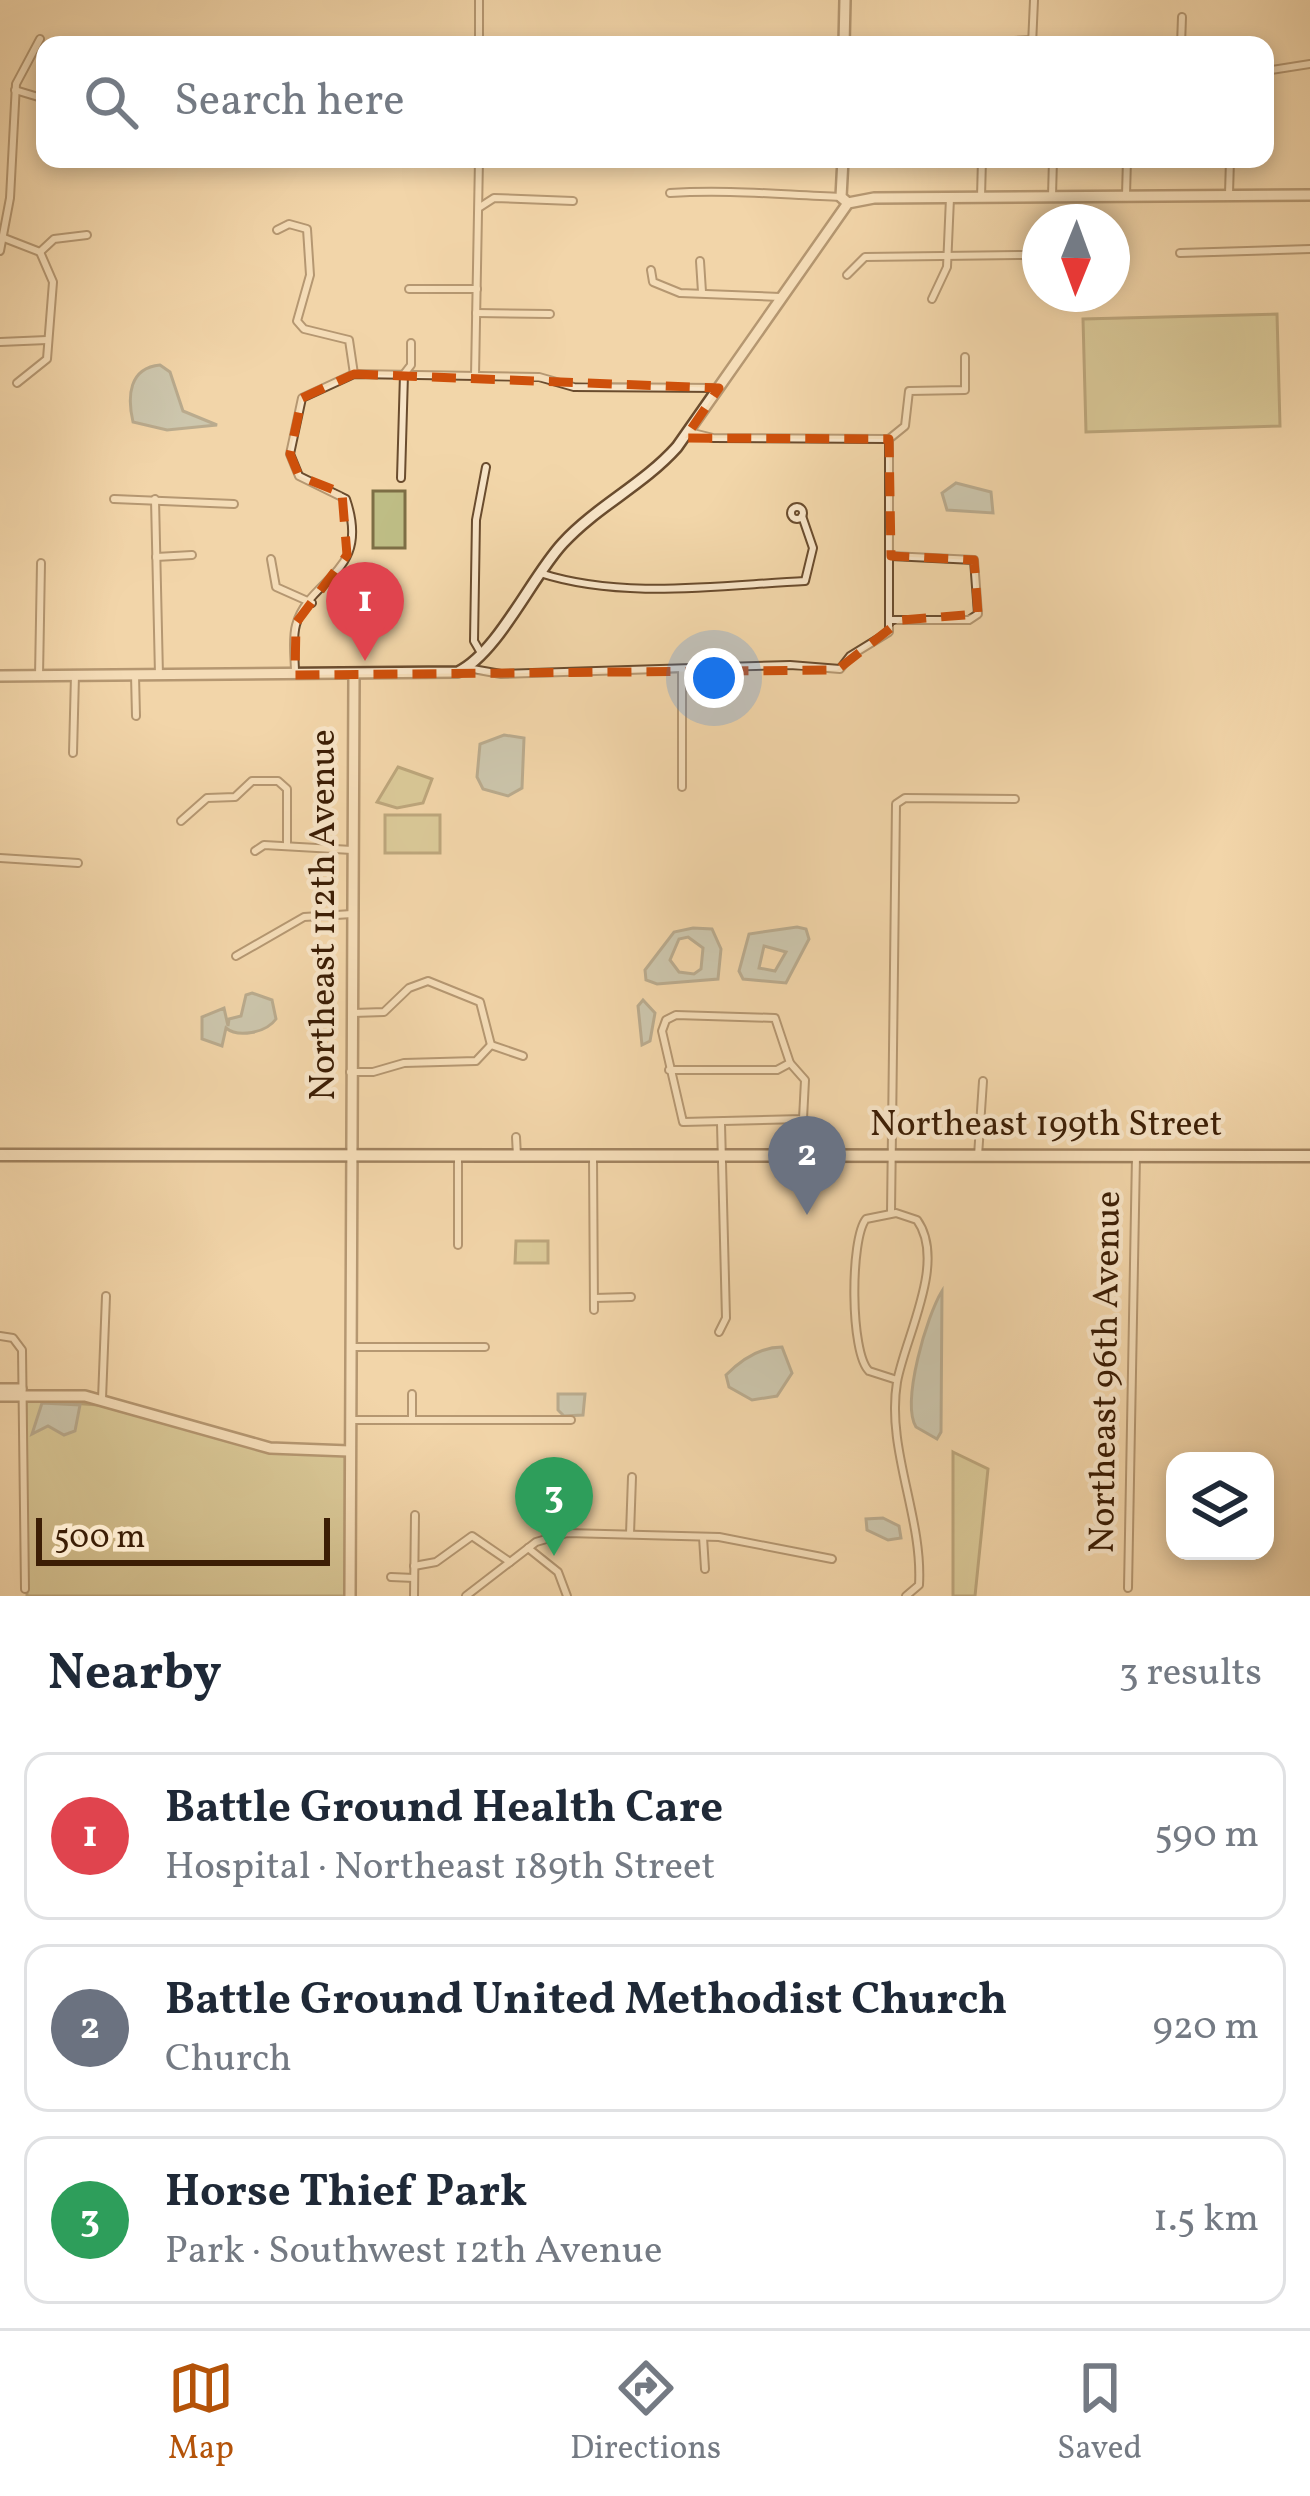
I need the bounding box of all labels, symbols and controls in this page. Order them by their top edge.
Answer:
search box [36,36,1274,168]
icon: search [78,69,144,135]
text: Search here [174,71,405,134]
north arrow [1022,204,1130,312]
pin: 1 [326,562,404,661]
your location [684,648,744,708]
street label: Northeast 112th Avenue [300,729,350,1101]
street label: Northeast 199th Street [870,1101,1222,1151]
pin: 2 [768,1116,846,1215]
street label: Northeast 96th Avenue [1079,1190,1135,1554]
map controls [1166,1452,1274,1560]
button: layers [1166,1452,1274,1560]
pin: 3 [515,1457,593,1556]
scale bar [36,1512,330,1565]
text: 500 m [54,1516,145,1562]
text: Nearby [48,1639,222,1710]
text: 3 results [1119,1647,1262,1701]
text: Battle Ground Health Care [165,1778,723,1841]
text: 1 [82,1809,98,1863]
text: 590 m [1154,1809,1259,1863]
text: Hospital · Northeast 189th Street [165,1841,715,1895]
text: Battle Ground United Methodist Church [165,1970,1007,2033]
text: 2 [80,2001,100,2055]
text: 920 m [1152,2001,1259,2055]
text: Church [165,2033,292,2087]
text: Horse Thief Park [165,2162,527,2225]
text: 3 [80,2193,100,2247]
text: 1.5 km [1153,2193,1259,2247]
text: Park · Southwest 12th Avenue [165,2225,662,2279]
tab: Map [168,2355,234,2473]
tab: Directions [570,2355,721,2473]
tab: Saved [1057,2355,1142,2473]

